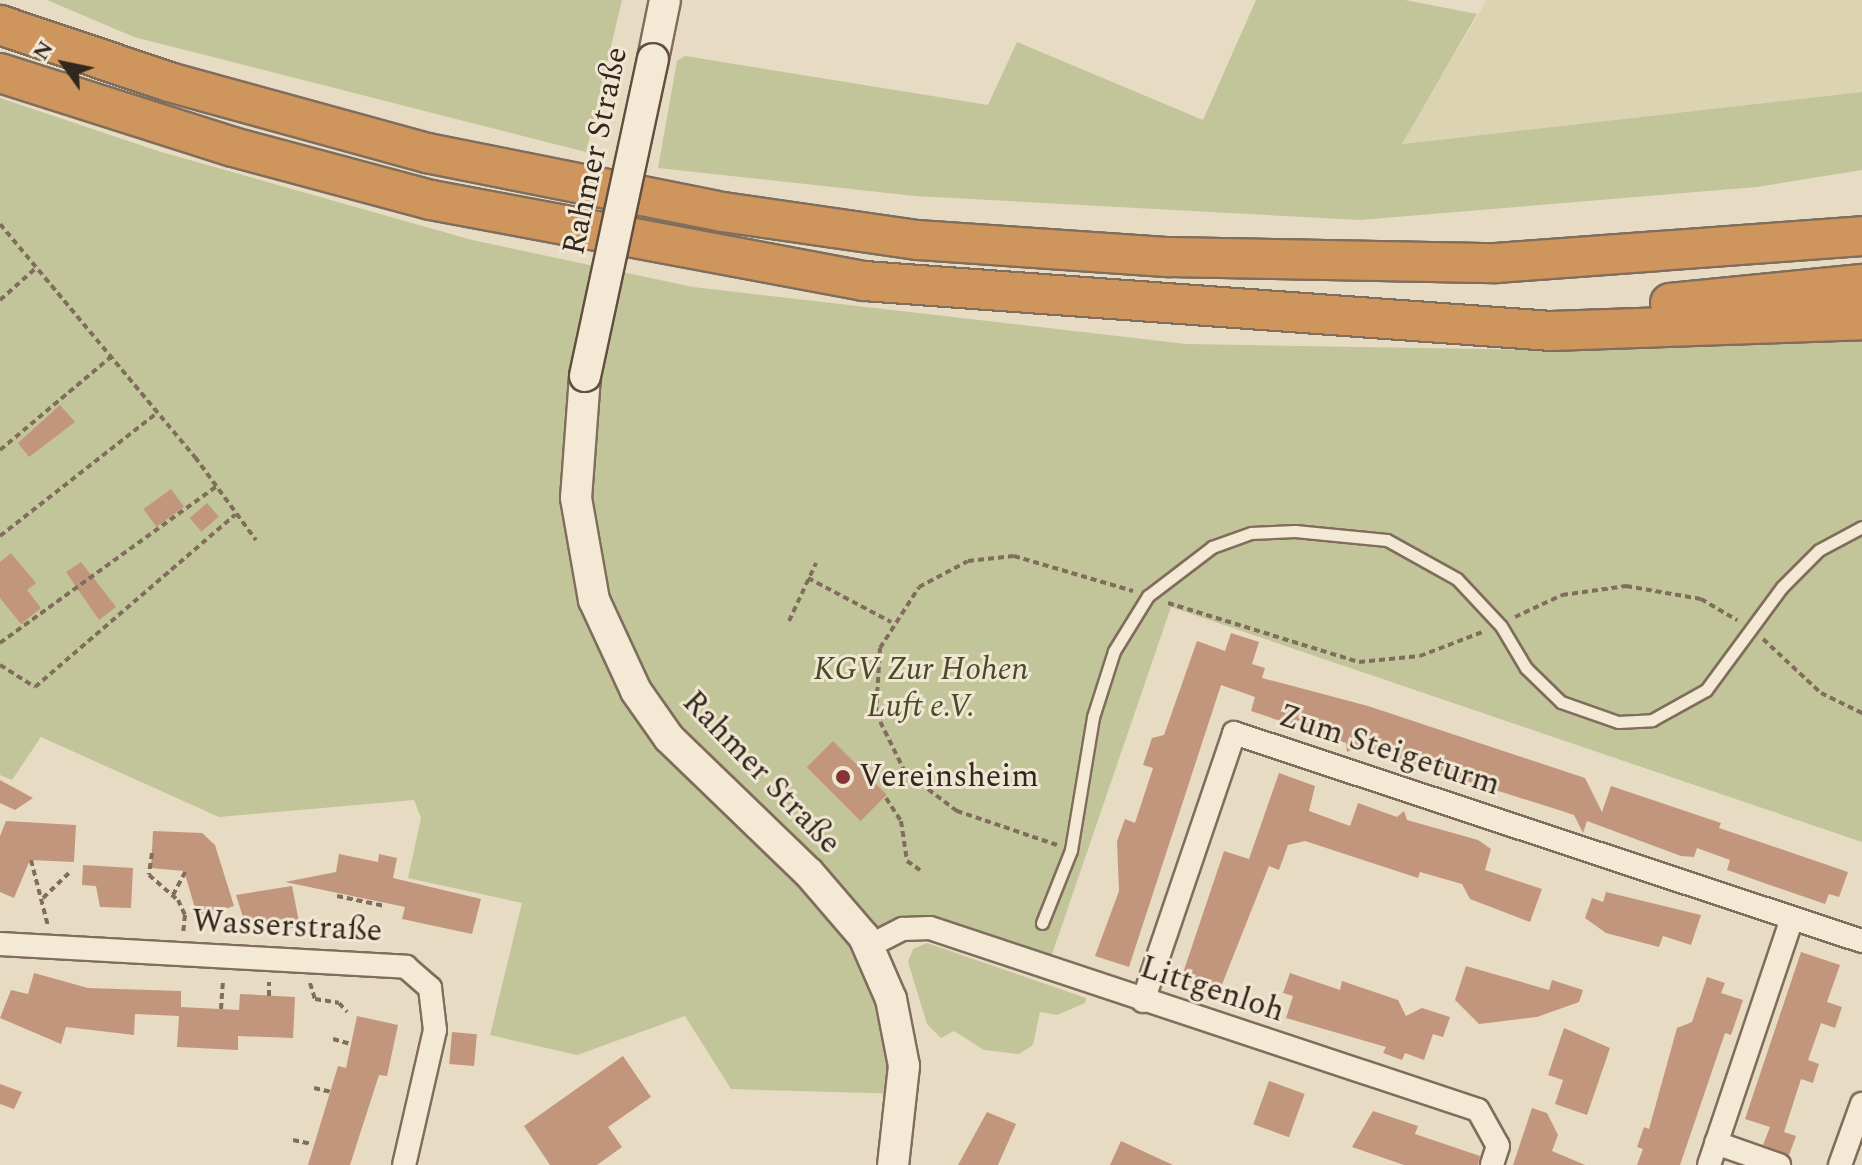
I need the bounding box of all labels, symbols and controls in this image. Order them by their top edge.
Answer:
north arrow [24,24,104,104]
text: N [25,34,62,67]
street label: Rahmer Straße [555,43,637,259]
park label: KGV Zur Hohen Luft e.V. [813,652,1029,727]
street label: Rahmer Straße [674,684,848,862]
street label: Zum Steigeturm [1273,697,1505,805]
place label: Vereinsheim [859,758,1039,796]
marker: Vereinsheim [834,768,852,786]
street label: Wasserstraße [191,903,383,951]
street label: Littgenloh [1135,949,1289,1031]

